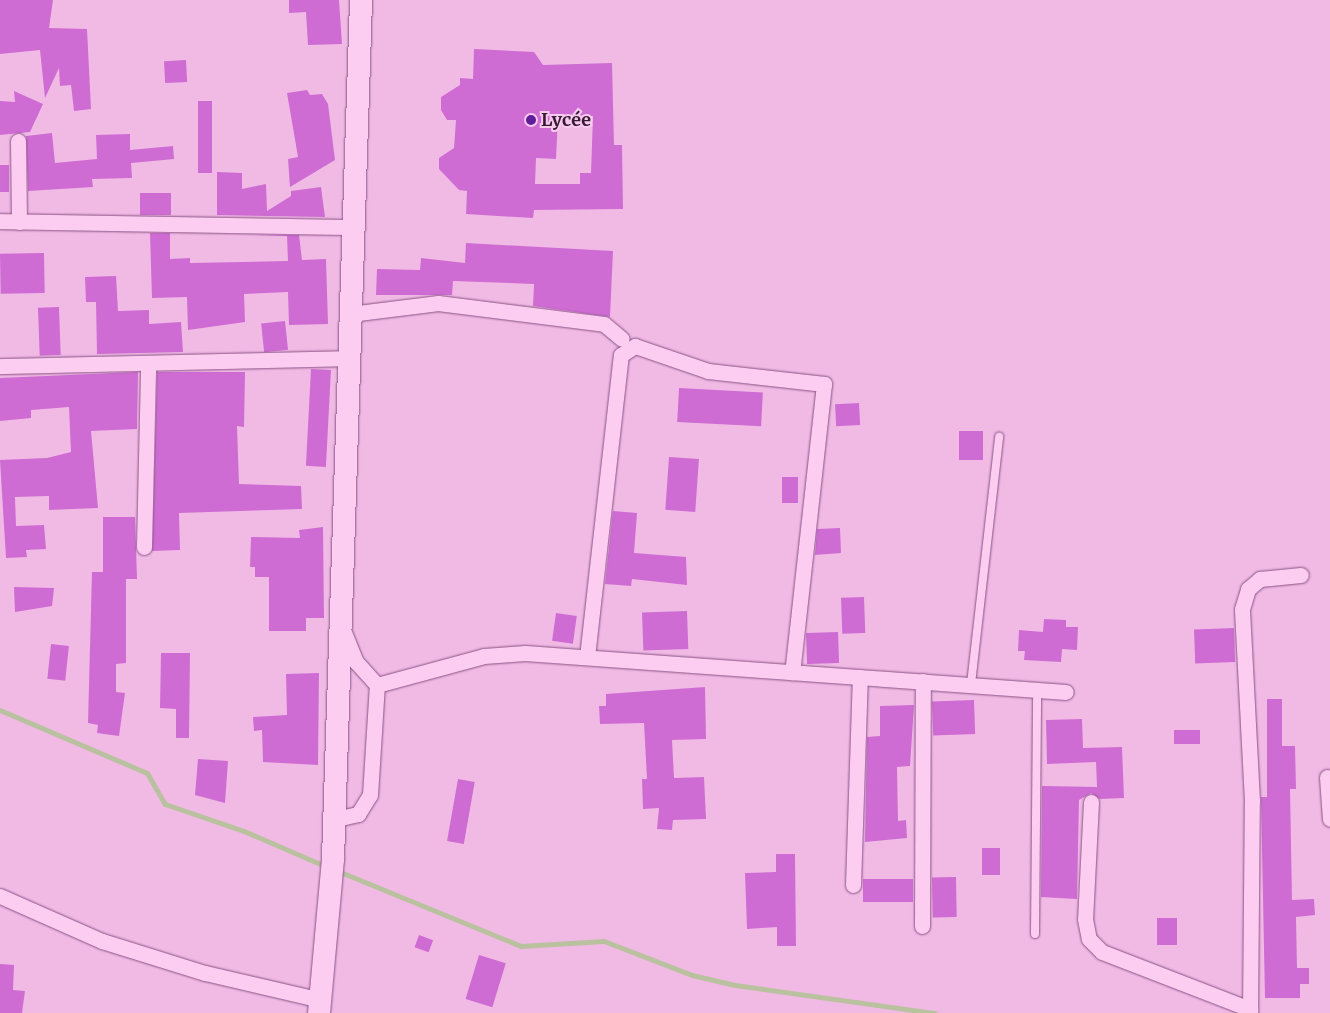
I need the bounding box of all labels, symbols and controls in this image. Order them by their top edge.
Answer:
place label: Lycée [541,109,591,131]
marker: Lycée [525,114,537,126]

